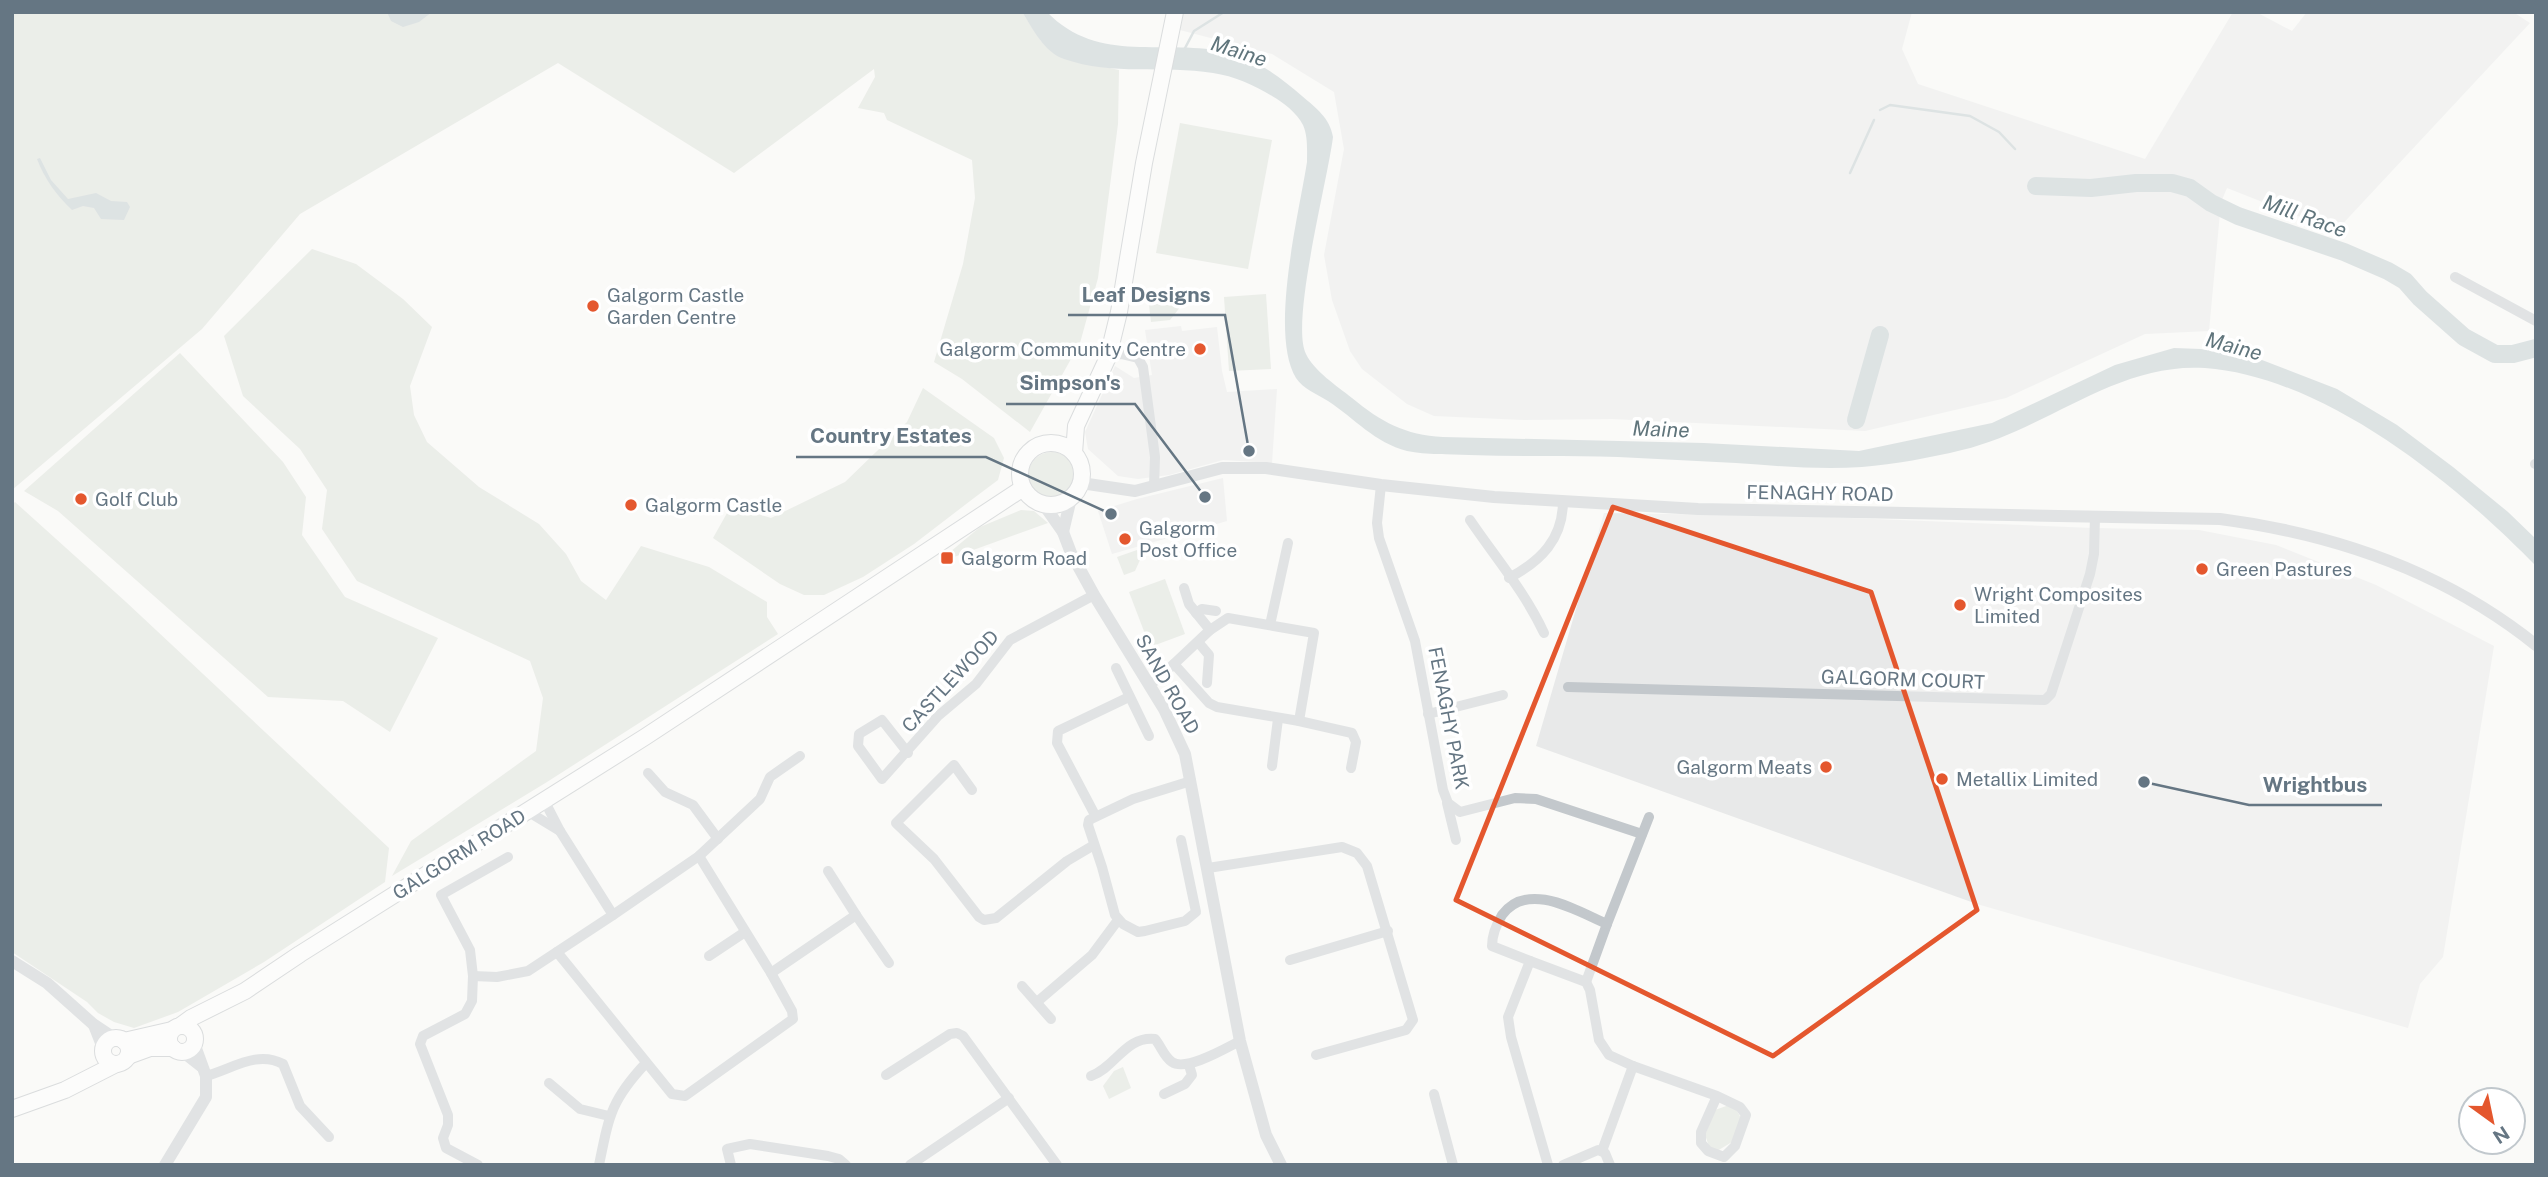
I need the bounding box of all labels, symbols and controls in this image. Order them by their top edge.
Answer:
water label: Maine [1208,30,1270,72]
water label: Mill Race [2260,189,2350,243]
callout: Leaf Designs [1068,273,1225,315]
text: Leaf Designs [1081,282,1211,307]
place label: Galgorm Castle Garden Centre [607,284,744,328]
marker: Galgorm Castle Garden Centre [585,298,601,314]
water label: Maine [2203,326,2265,366]
place label: Galgorm Community Centre [939,338,1186,360]
marker: Galgorm Community Centre [1192,341,1208,357]
callout: Simpson's [1006,362,1135,404]
text: Simpson's [1019,370,1121,395]
callout: Country Estates [796,415,986,457]
water label: Maine [1632,416,1690,442]
text: Country Estates [810,423,972,448]
street label: FENAGHY ROAD [1746,481,1894,505]
place label: Golf Club [95,488,178,510]
marker: Golf Club [73,491,89,507]
place label: Galgorm Castle [645,494,782,516]
marker: Galgorm Castle [623,497,639,513]
place label: Galgorm Post Office [1139,517,1237,561]
marker: Galgorm Post Office [1117,531,1133,547]
place label: Galgorm Road [961,547,1087,569]
marker: Galgorm Road [939,550,955,566]
place label: Green Pastures [2216,558,2352,580]
marker: Green Pastures [2194,561,2210,577]
place label: Wright Composites Limited [1974,583,2142,627]
marker: Wright Composites Limited [1952,597,1968,613]
street label: CASTLEWOOD [897,625,1003,737]
street label: SAND ROAD [1132,630,1204,738]
street label: FENAGHY PARK [1424,645,1474,791]
street label: GALGORM COURT [1821,665,1985,693]
place label: Galgorm Meats [1676,756,1812,778]
marker: Galgorm Meats [1818,759,1834,775]
callout: Wrightbus [2249,763,2382,805]
place label: Metallix Limited [1956,768,2098,790]
marker: Metallix Limited [1934,771,1950,787]
text: Wrightbus [2263,772,2367,797]
street label: GALGORM ROAD [388,804,530,904]
north arrow [2457,1086,2527,1156]
text: N [2489,1122,2513,1149]

